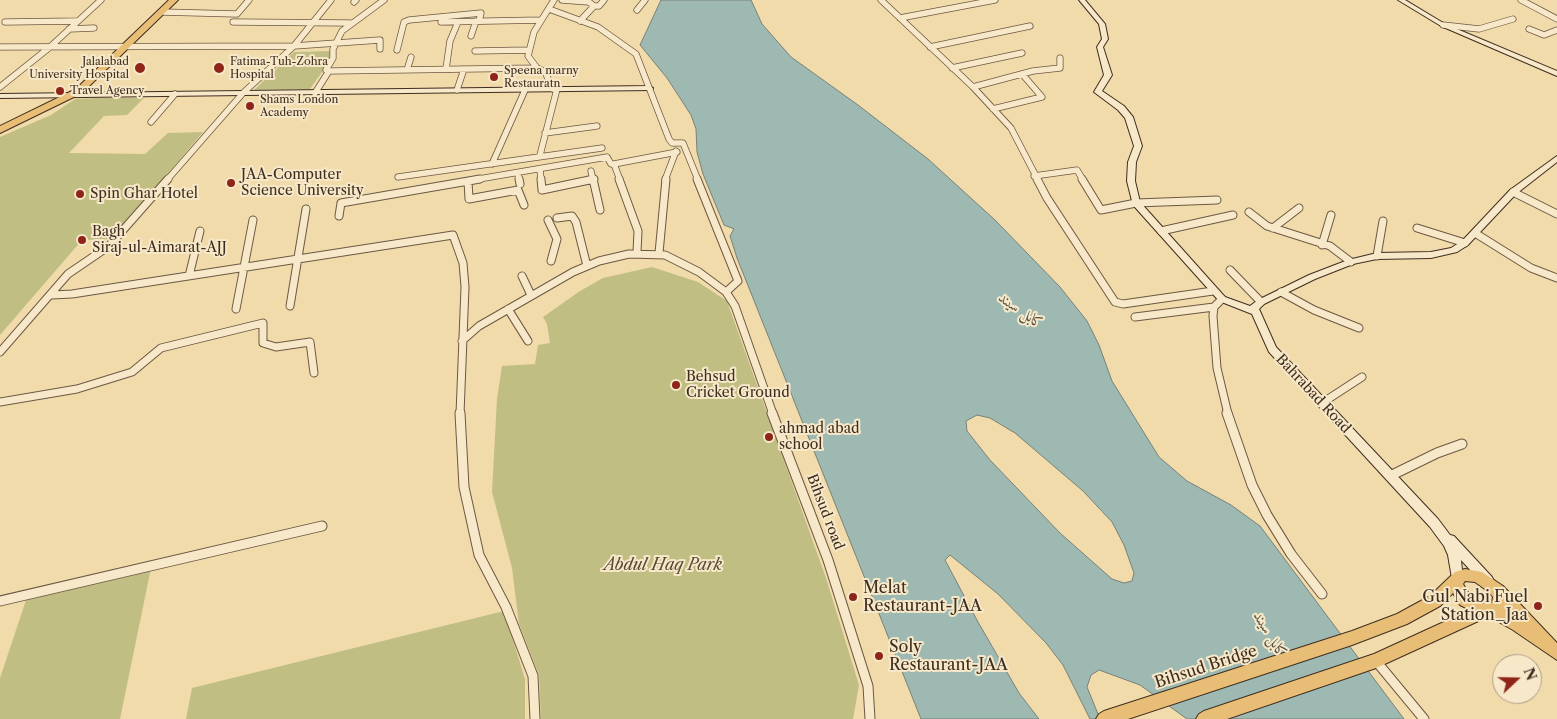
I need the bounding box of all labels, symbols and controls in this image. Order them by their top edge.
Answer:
place label: Jalalabad University Hospital [29,55,129,81]
place label: Fatima-Tuh-Zohra Hospital [230,55,328,81]
marker: Jalalabad University Hospital [133,61,147,75]
marker: Fatima-Tuh-Zohra Hospital [212,61,226,75]
place label: Speena marny Restauratn [504,64,579,90]
marker: Speena marny Restauratn [488,71,500,83]
place label: Travel Agency [70,84,144,98]
marker: Travel Agency [54,85,66,97]
place label: Shams London Academy [260,93,338,119]
marker: Shams London Academy [244,100,256,112]
place label: JAA-Computer Science University [241,167,364,200]
marker: JAA-Computer Science University [225,177,237,189]
place label: Spin Ghar Hotel [90,186,198,202]
marker: Spin Ghar Hotel [74,188,86,200]
place label: Bagh Siraj-ul-Aimarat-AJJ [92,224,227,256]
marker: Bagh Siraj-ul-Aimarat-AJJ [76,234,88,246]
water label: کابل سيند [995,289,1047,333]
street label: Bahrabad Road [1272,351,1354,437]
place label: Behsud Cricket Ground [686,369,790,402]
marker: Behsud Cricket Ground [670,379,682,391]
place label: ahmad abad school [779,421,860,454]
marker: ahmad abad school [763,431,775,443]
street label: Bihsud road [803,472,847,552]
park label: Abdul Haq Park [604,555,722,575]
place label: Melat Restaurant-JAA [863,578,982,616]
place label: Gul Nabi Fuel Station_Jaa [1422,587,1528,625]
marker: Melat Restaurant-JAA [847,591,859,603]
marker: Gul Nabi Fuel Station_Jaa [1532,600,1544,612]
water label: کابل سيند [1249,608,1291,662]
place label: Soly Restaurant-JAA [889,637,1008,675]
street label: Bihsud Bridge [1152,641,1260,693]
marker: Soly Restaurant-JAA [873,650,885,662]
north arrow [1492,654,1542,704]
text: N [1519,665,1541,683]

